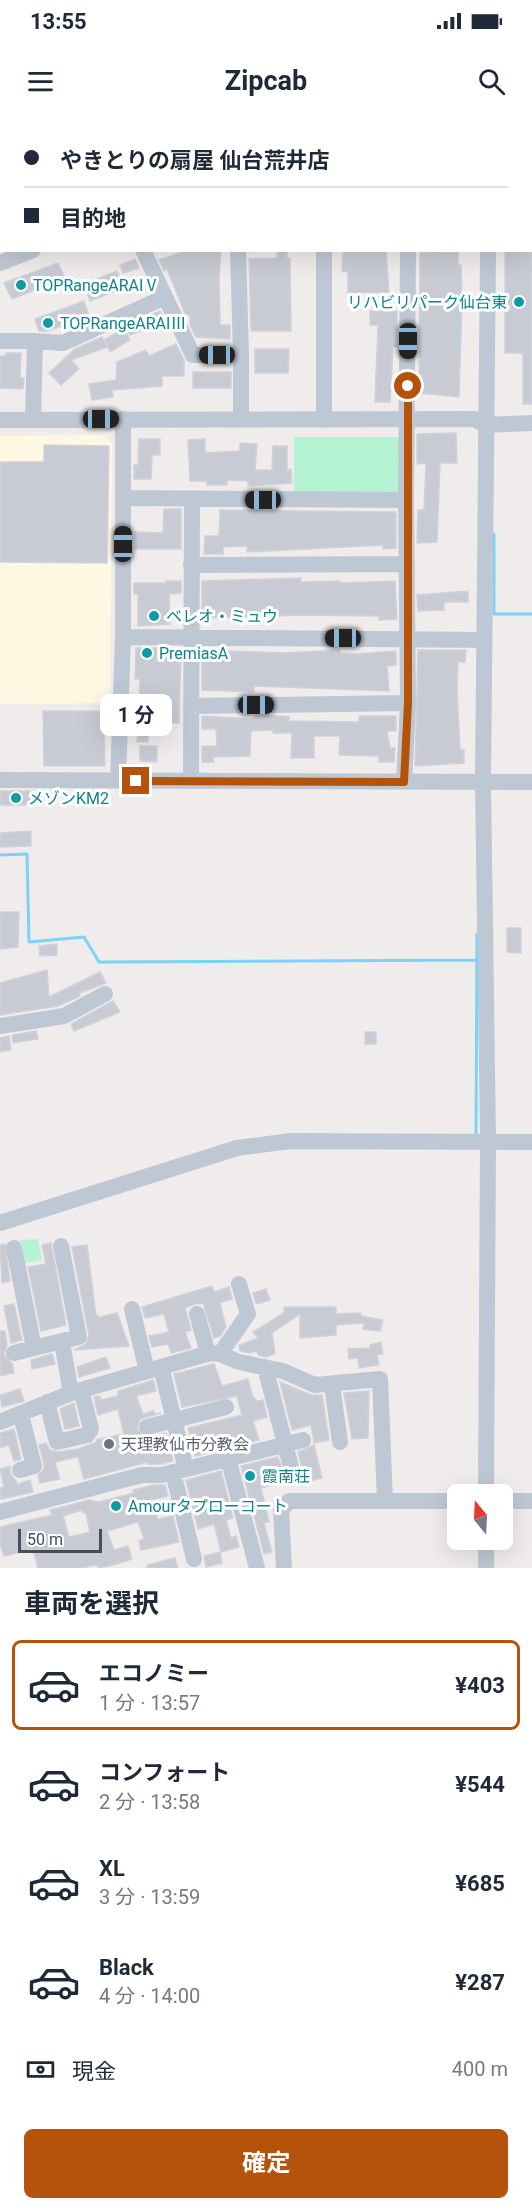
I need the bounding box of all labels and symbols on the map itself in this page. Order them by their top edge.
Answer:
place label: TOPRangeARAIⅤ [33,276,159,295]
marker: TOPRangeARAIⅤ [14,278,28,292]
place label: リハビリパーク仙台東 [347,293,507,312]
marker: リハビリパーク仙台東 [512,295,526,309]
place label: TOPRangeARAIⅢ [60,314,186,333]
marker: TOPRangeARAIⅢ [41,316,55,330]
car [399,323,417,359]
car [199,346,235,364]
route start [394,372,421,399]
car [83,410,119,428]
car [245,491,281,509]
car [114,526,132,562]
place label: ベレオ・ミュウ [166,607,278,626]
marker: ベレオ・ミュウ [147,609,161,623]
car [325,629,361,647]
place label: PremiasA [159,644,229,663]
marker: PremiasA [140,646,154,660]
callout: 1 分 [100,694,172,736]
car [238,696,274,714]
route end [122,767,149,794]
place label: メゾンKM2 [28,789,109,808]
marker: メゾンKM2 [9,791,23,805]
place label: 天理教仙市分教会 [121,1435,249,1454]
marker: 天理教仙市分教会 [102,1437,116,1451]
place label: 霞南荘 [262,1467,310,1486]
marker: 霞南荘 [243,1469,257,1483]
north arrow [447,1484,513,1550]
place label: Amourタプローコート [128,1497,288,1516]
marker: Amourタプローコート [109,1499,123,1513]
scale bar [18,1526,102,1554]

